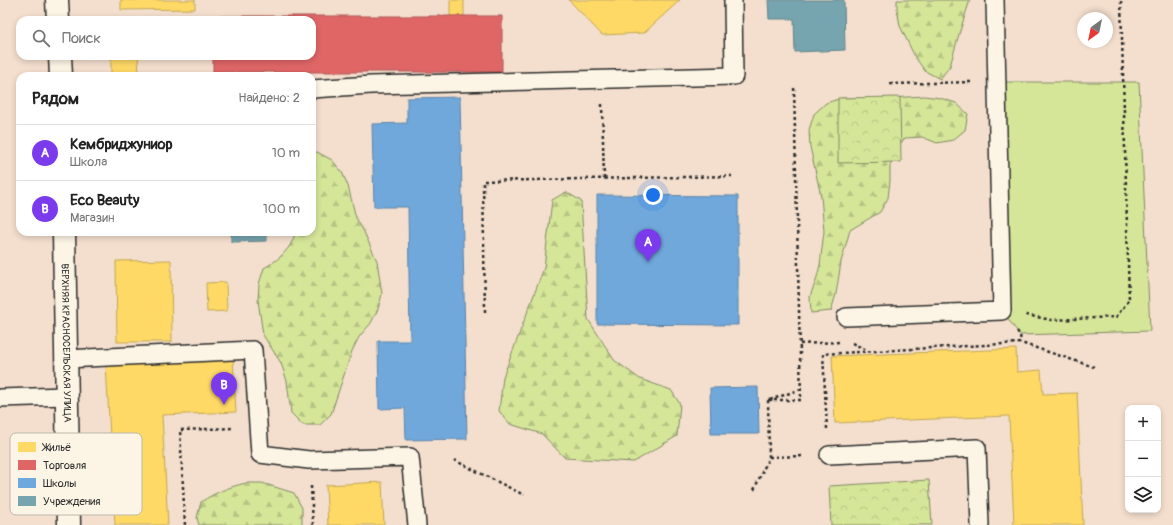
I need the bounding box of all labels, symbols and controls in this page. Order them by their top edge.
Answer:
north arrow [1077,12,1113,48]
search box [16,16,316,60]
icon: search [30,27,52,49]
text: Поиск [62,29,101,48]
text: Рядом [32,88,79,109]
text: Найдено: 2 [238,90,300,106]
text: Кембриджуниор [70,135,173,154]
text: A [41,145,49,161]
text: 10 m [272,145,300,161]
text: Школа [70,154,107,170]
your location [643,185,663,205]
text: Eco Beauty [70,191,139,210]
text: B [41,201,49,217]
text: 100 m [263,201,300,217]
text: Магазин [70,210,114,226]
pin: A [635,229,661,262]
street label: ВЕРХНЯЯ КРАСНОСЕЛЬСКАЯ УЛИЦА [59,263,73,423]
pin: B [211,372,237,405]
map controls [1125,405,1161,513]
button: + [1125,405,1161,441]
legend [10,433,142,515]
text: Жильё [41,441,71,454]
button: − [1125,441,1161,477]
text: Торговля [43,459,86,472]
text: Школы [43,477,76,490]
button: layers [1125,477,1161,513]
text: Учреждения [43,495,100,508]

